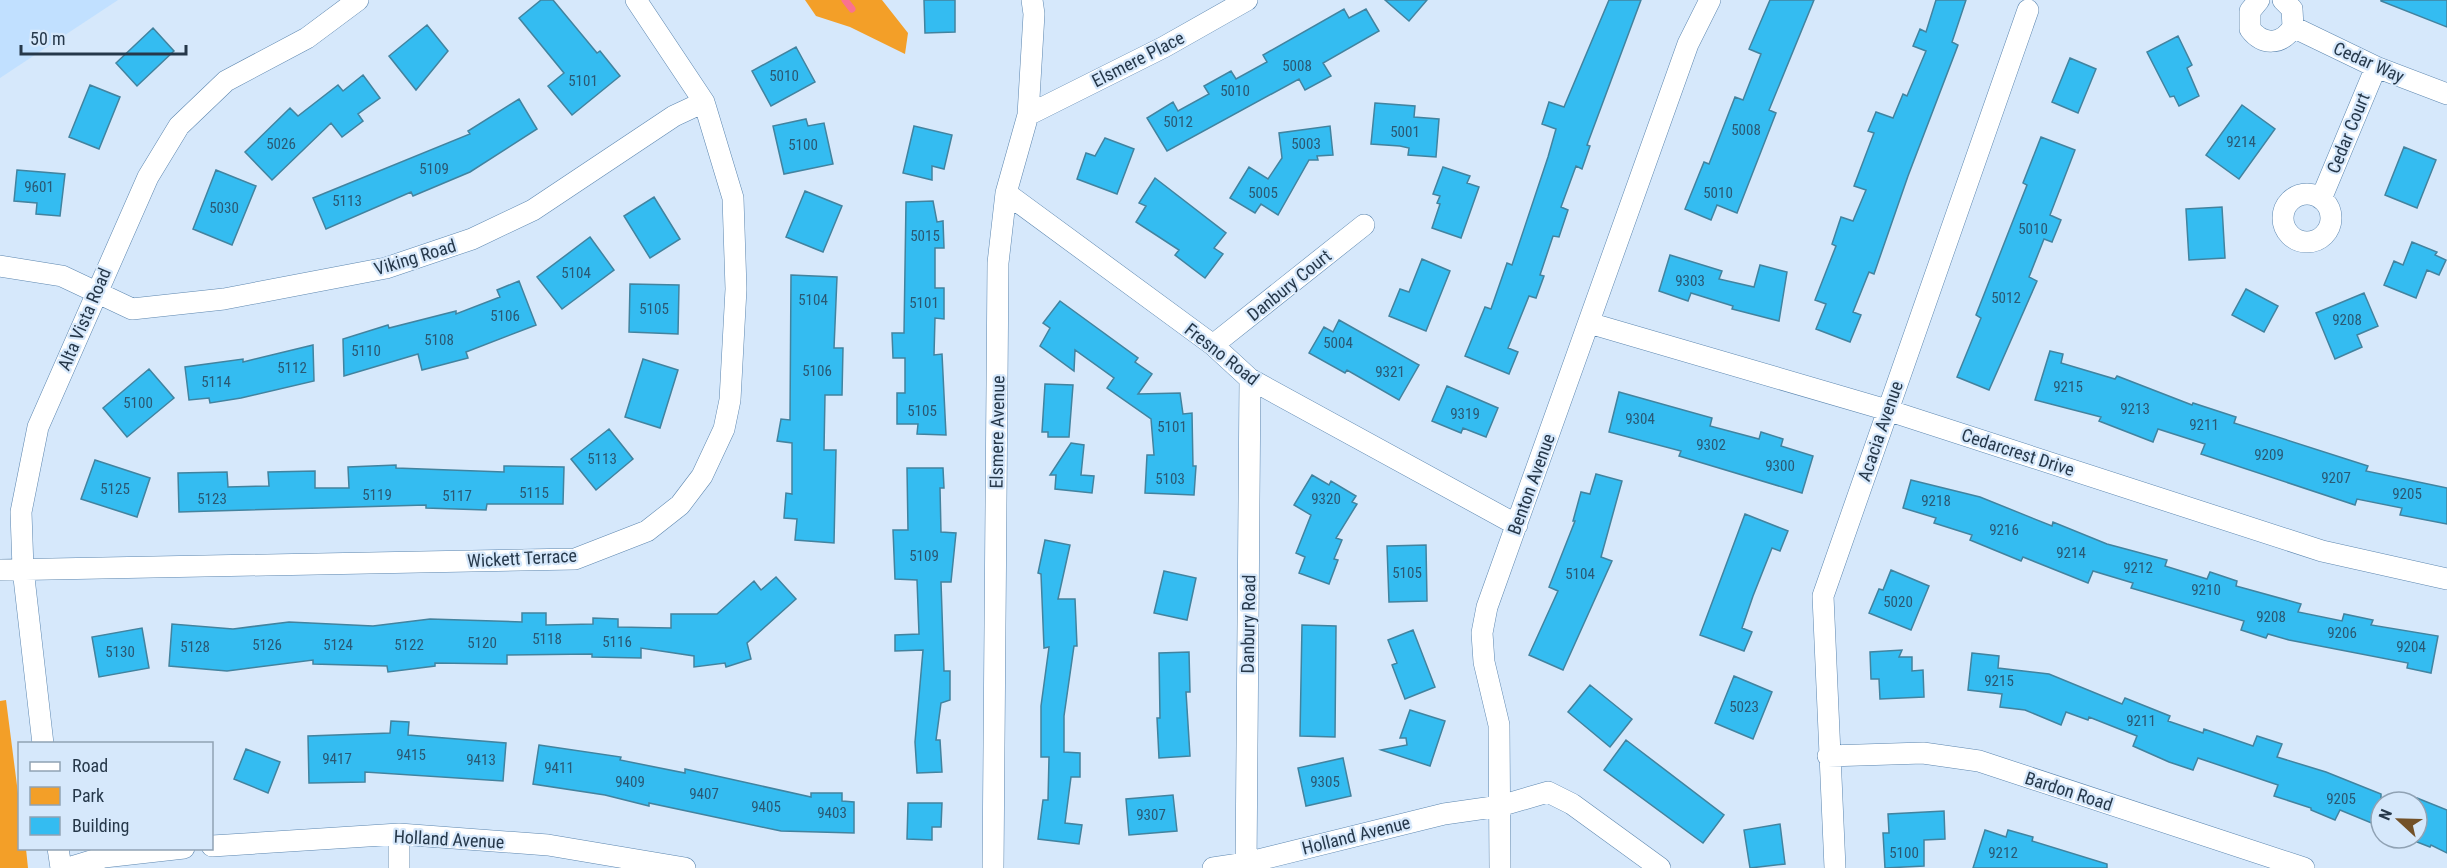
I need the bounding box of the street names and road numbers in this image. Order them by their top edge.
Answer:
street label: Elsmere Place [1088,27,1188,91]
street label: Cedar Way [2330,37,2408,87]
street label: Cedar Court [2322,90,2374,176]
street label: Viking Road [372,235,458,279]
street label: Danbury Court [1243,245,1335,325]
street label: Alta Vista Road [53,265,115,373]
street label: Fresno Road [1181,319,1263,389]
street label: Elsmere Avenue [986,375,1008,489]
street label: Acacia Avenue [1853,378,1907,484]
street label: Cedarcrest Drive [1959,424,2077,480]
street label: Benton Avenue [1503,431,1559,537]
street label: Wickett Terrace [467,545,577,571]
street label: Danbury Road [1237,575,1259,673]
street label: Bardon Road [2023,767,2115,815]
street label: Holland Avenue [1300,811,1412,859]
street label: Holland Avenue [393,826,505,852]

